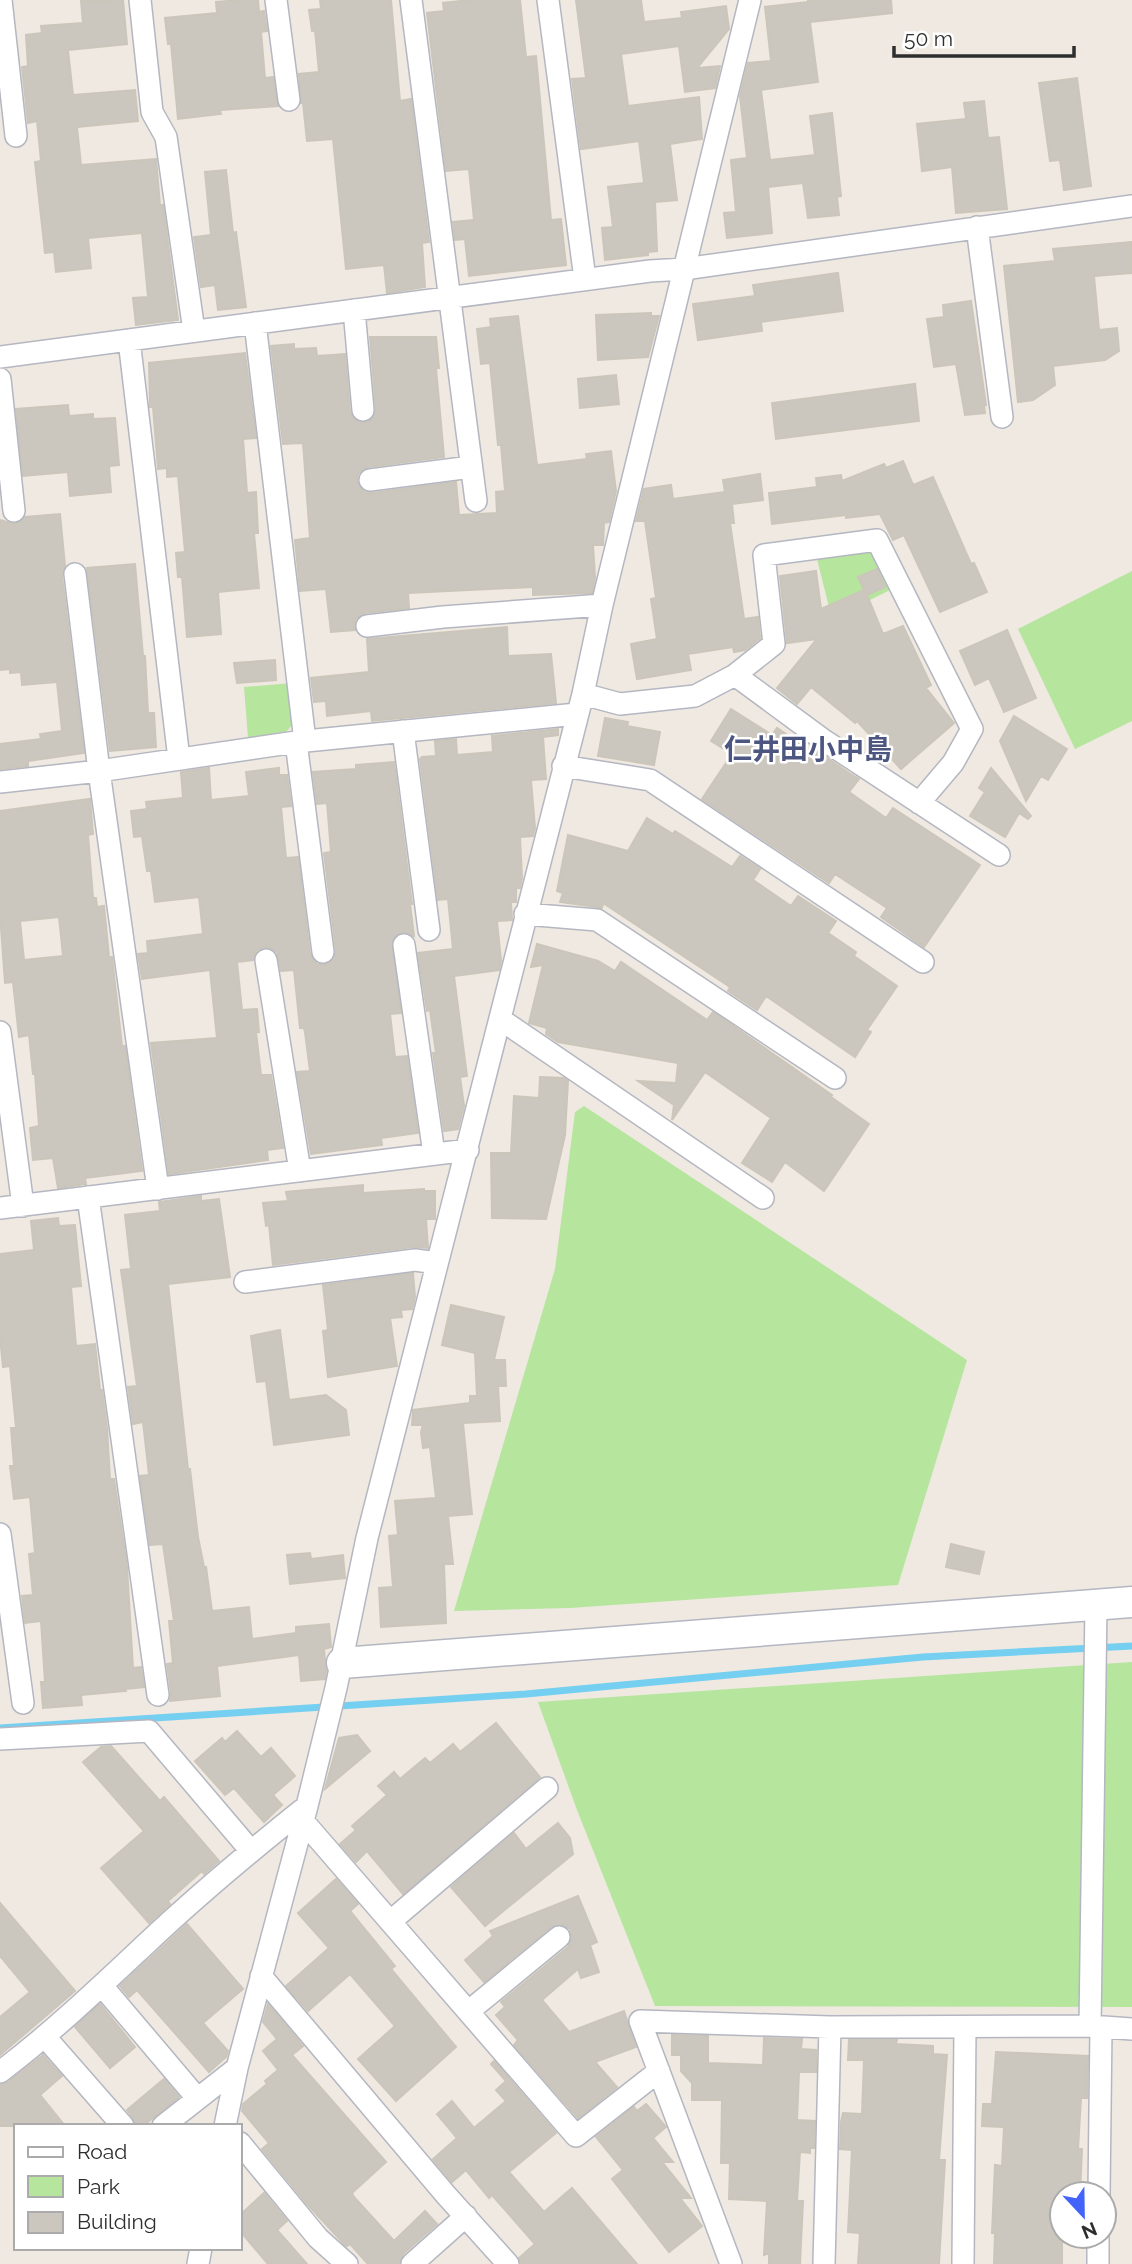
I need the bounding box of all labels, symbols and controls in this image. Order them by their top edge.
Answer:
scale bar [894,14,1074,58]
text: 50 m [904,26,953,51]
district label: 仁井田小中島 [724,733,892,766]
legend [14,2124,242,2250]
text: Road [77,2139,127,2164]
text: Park [77,2174,120,2199]
north arrow [1048,2180,1118,2250]
text: Building [77,2209,157,2234]
text: N [1079,2218,1100,2244]

